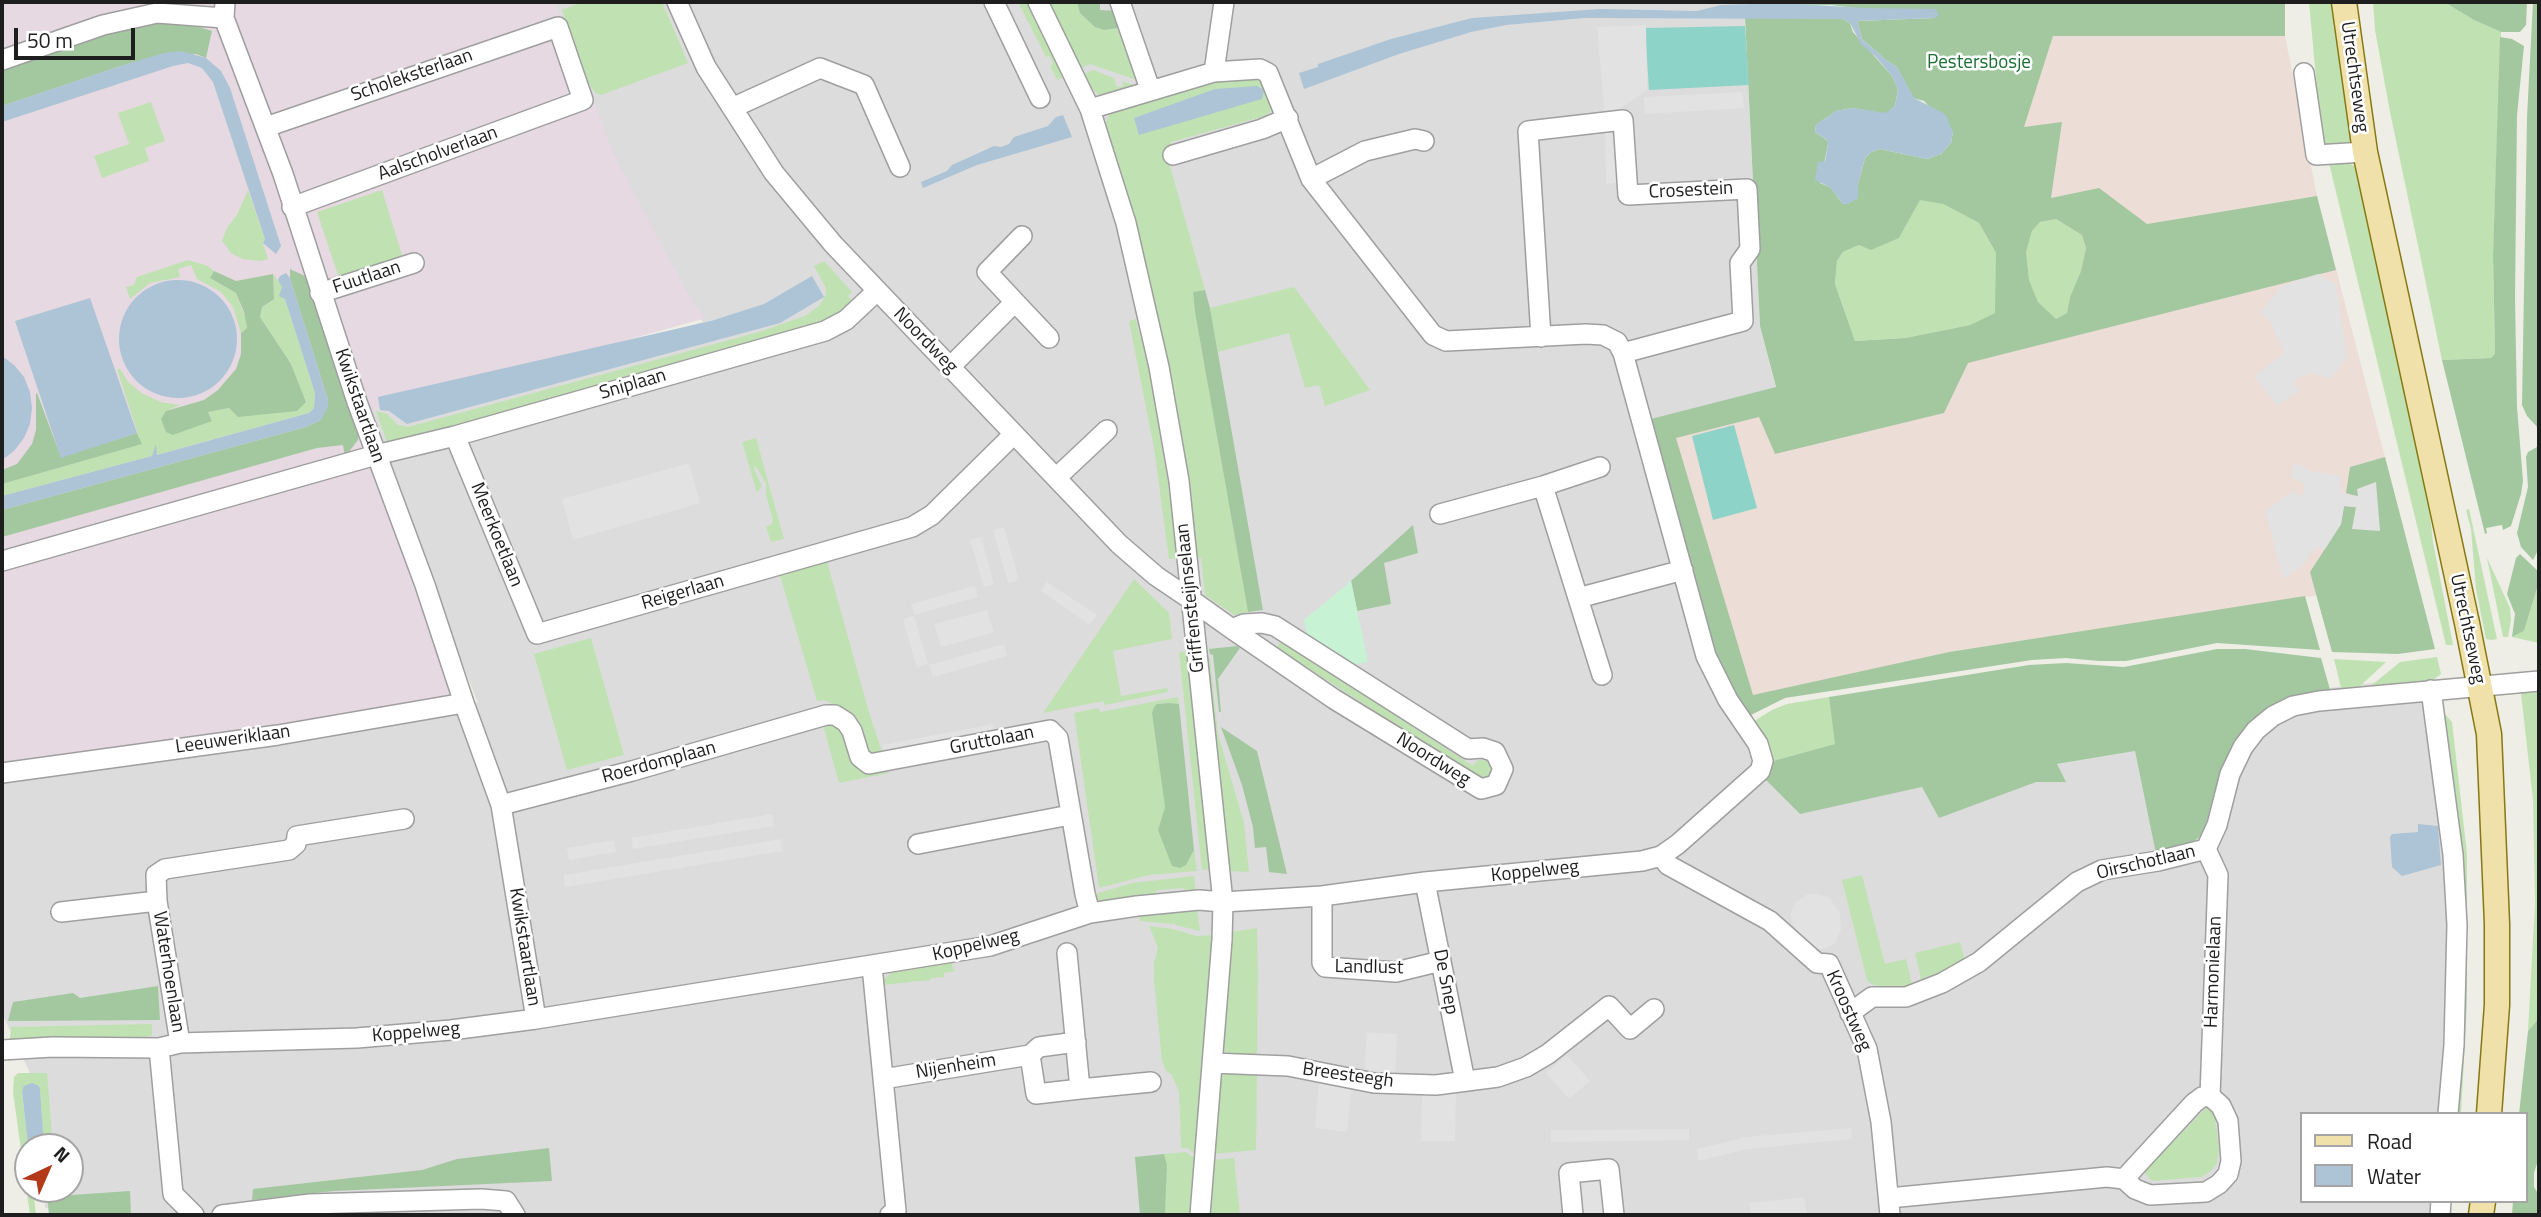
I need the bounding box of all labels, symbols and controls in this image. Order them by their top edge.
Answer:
scale bar [18,14,138,58]
street label: Utrechtseweg [2335,20,2373,134]
text: 50 m [27,24,73,56]
street label: Scholeksterlaan [348,45,476,107]
park label: Pestersbosje [1927,52,2031,74]
street label: Aalscholverlaan [375,122,501,186]
street label: Crosestein [1648,177,1734,205]
street label: Fuutlaan [330,256,404,300]
street label: Noordweg [888,303,962,379]
street label: Kwikstaartlaan [329,346,389,466]
street label: Sniplaan [597,365,669,405]
street label: Meerkoetlaan [465,480,527,590]
street label: Griffensteijnselaan [1172,522,1210,674]
street label: Reigerlaan [639,570,727,616]
street label: Utrechtseweg [2444,572,2490,686]
street label: Leeuweriklaan [174,721,292,759]
street label: Gruttolaan [948,722,1036,760]
street label: Noordweg [1392,728,1474,792]
street label: Roerdomplaan [599,737,719,789]
street label: Oirschotlaan [2094,841,2198,885]
street label: Koppelweg [1490,856,1580,888]
street label: Kwikstaartlaan [503,886,545,1008]
street label: Waterhoenlaan [147,910,189,1034]
street label: Harmonielaan [2201,915,2227,1029]
street label: Koppelweg [930,925,1022,967]
street label: De Snep [1427,947,1463,1017]
street label: Landlust [1334,956,1404,980]
street label: Kroostweg [1820,967,1876,1055]
street label: Koppelweg [371,1018,461,1048]
street label: Nijenheim [914,1049,998,1085]
street label: Breesteegh [1301,1058,1395,1094]
legend [2300,1112,2527,1203]
text: Road [2367,1125,2412,1157]
north arrow [14,1133,84,1203]
text: N [48,1139,77,1169]
text: Water [2367,1160,2421,1192]

